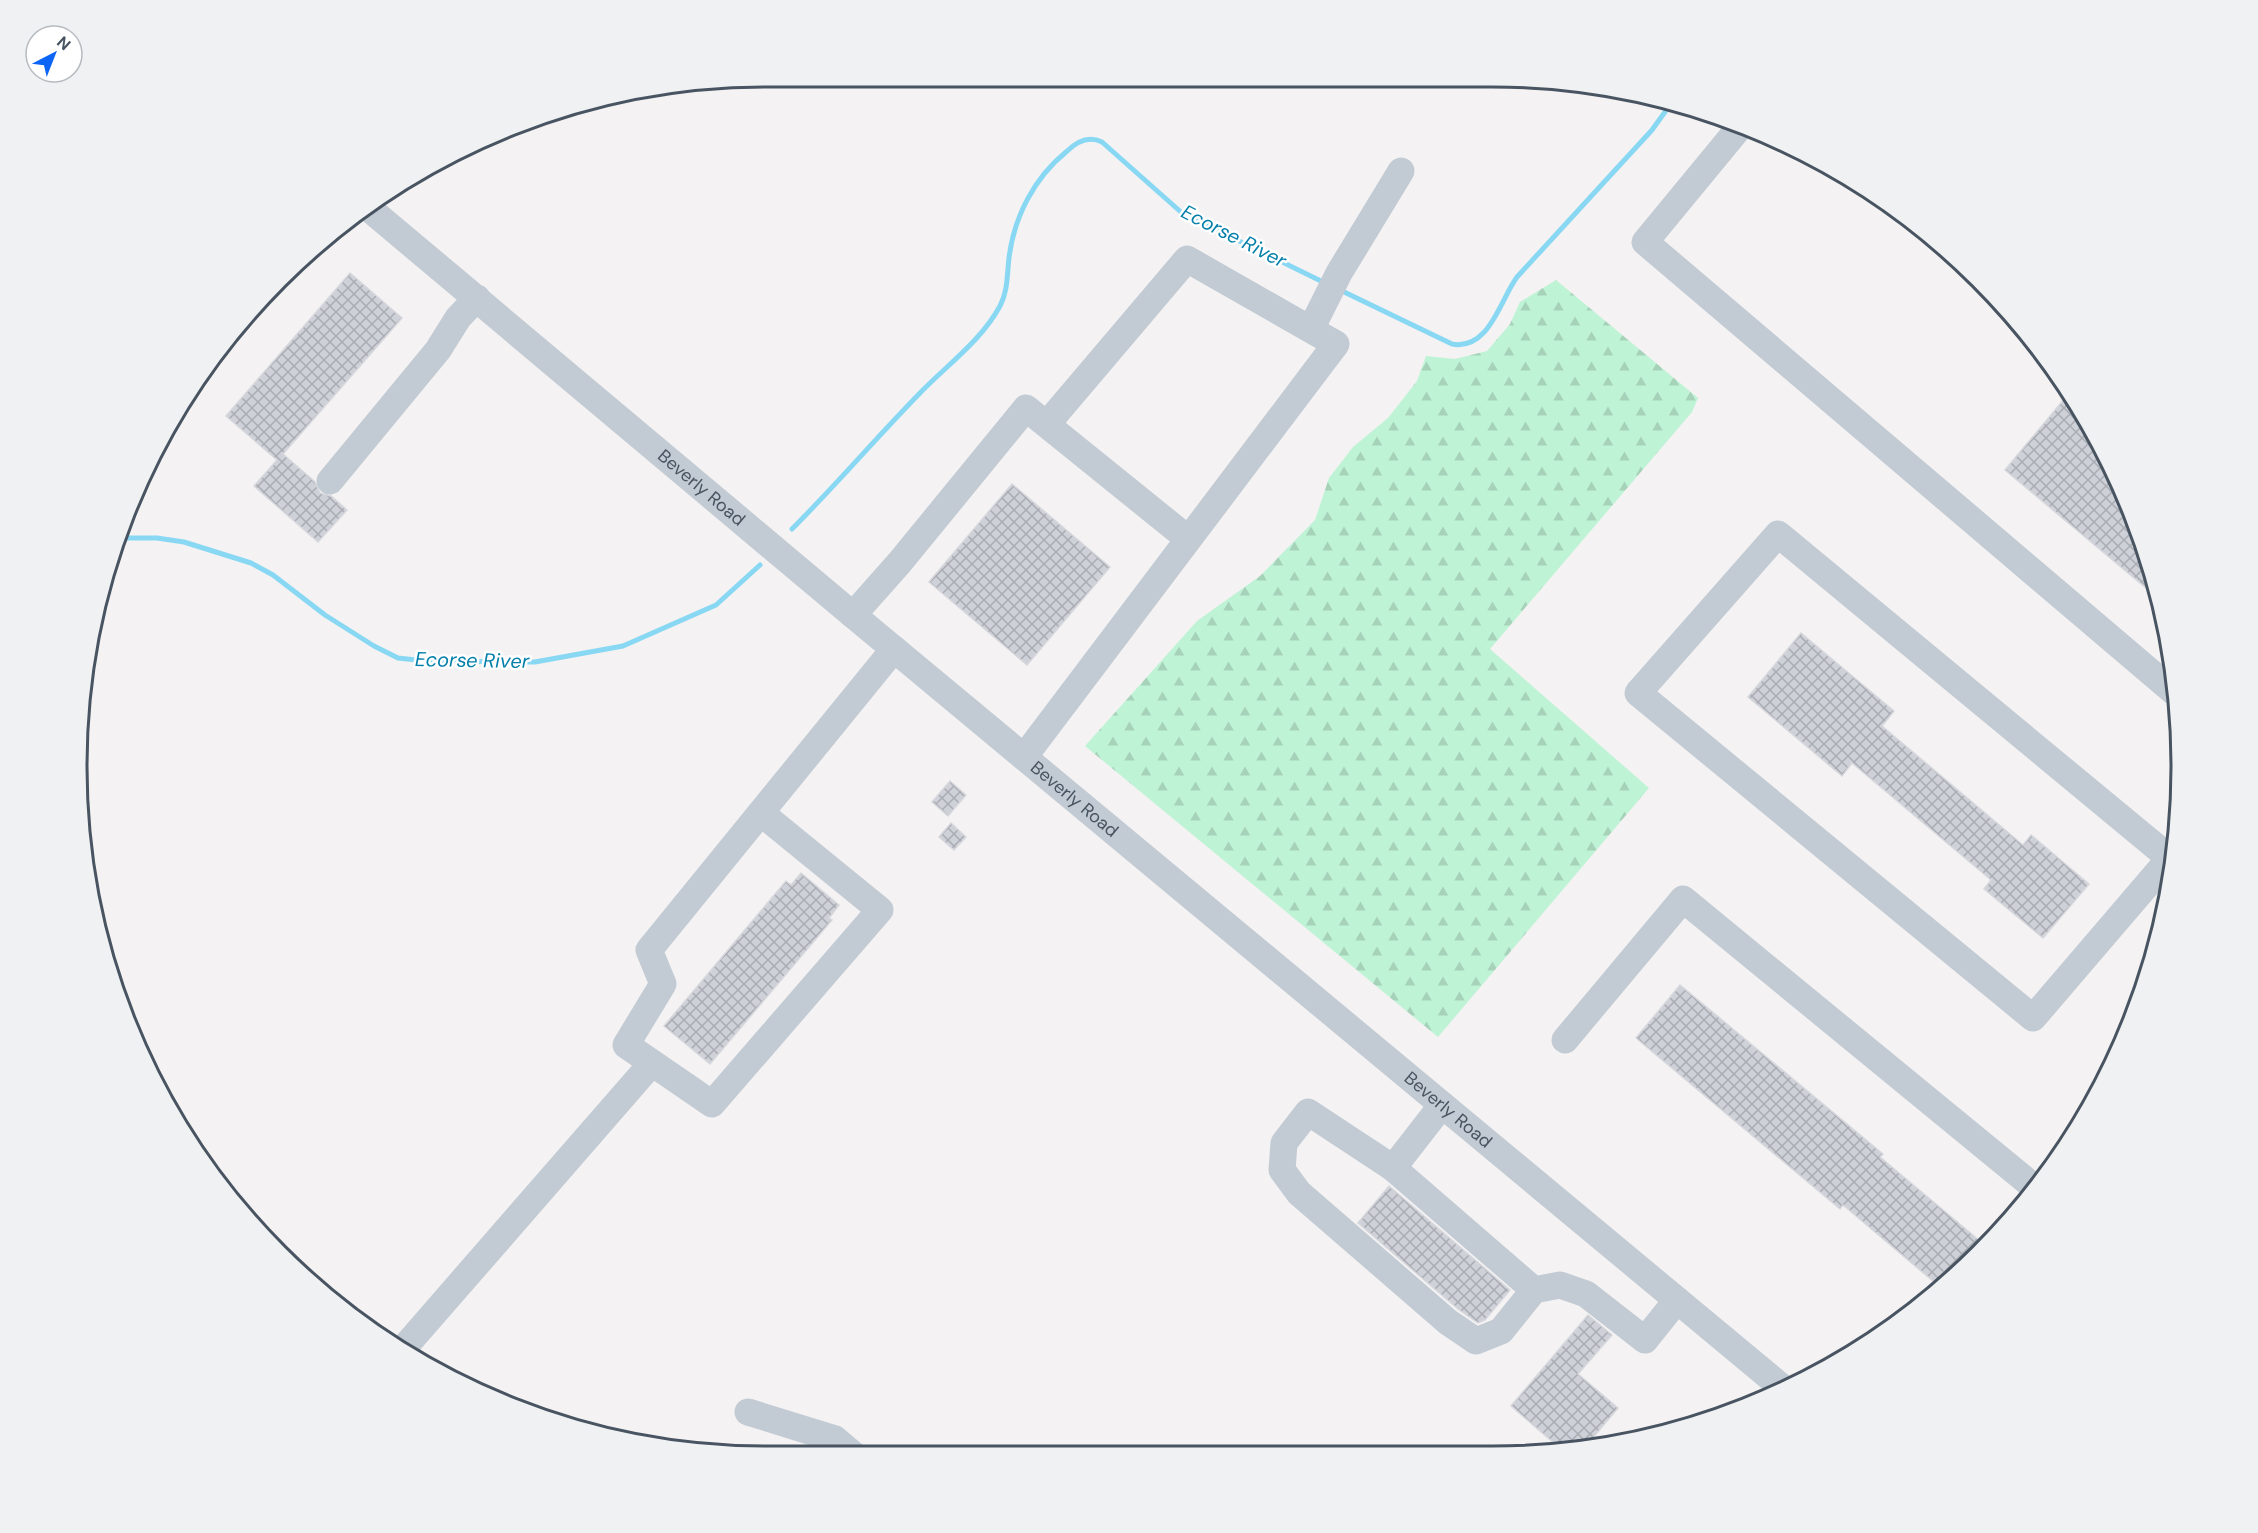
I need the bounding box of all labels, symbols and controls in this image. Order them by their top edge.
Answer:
north arrow [24,24,84,84]
text: N [52,32,75,55]
water label: Ecorse River [1177,198,1291,274]
street label: Beverly Road [653,444,750,531]
water label: Ecorse River [415,646,530,674]
street label: Beverly Road [1026,756,1123,843]
street label: Beverly Road [1399,1066,1497,1153]

